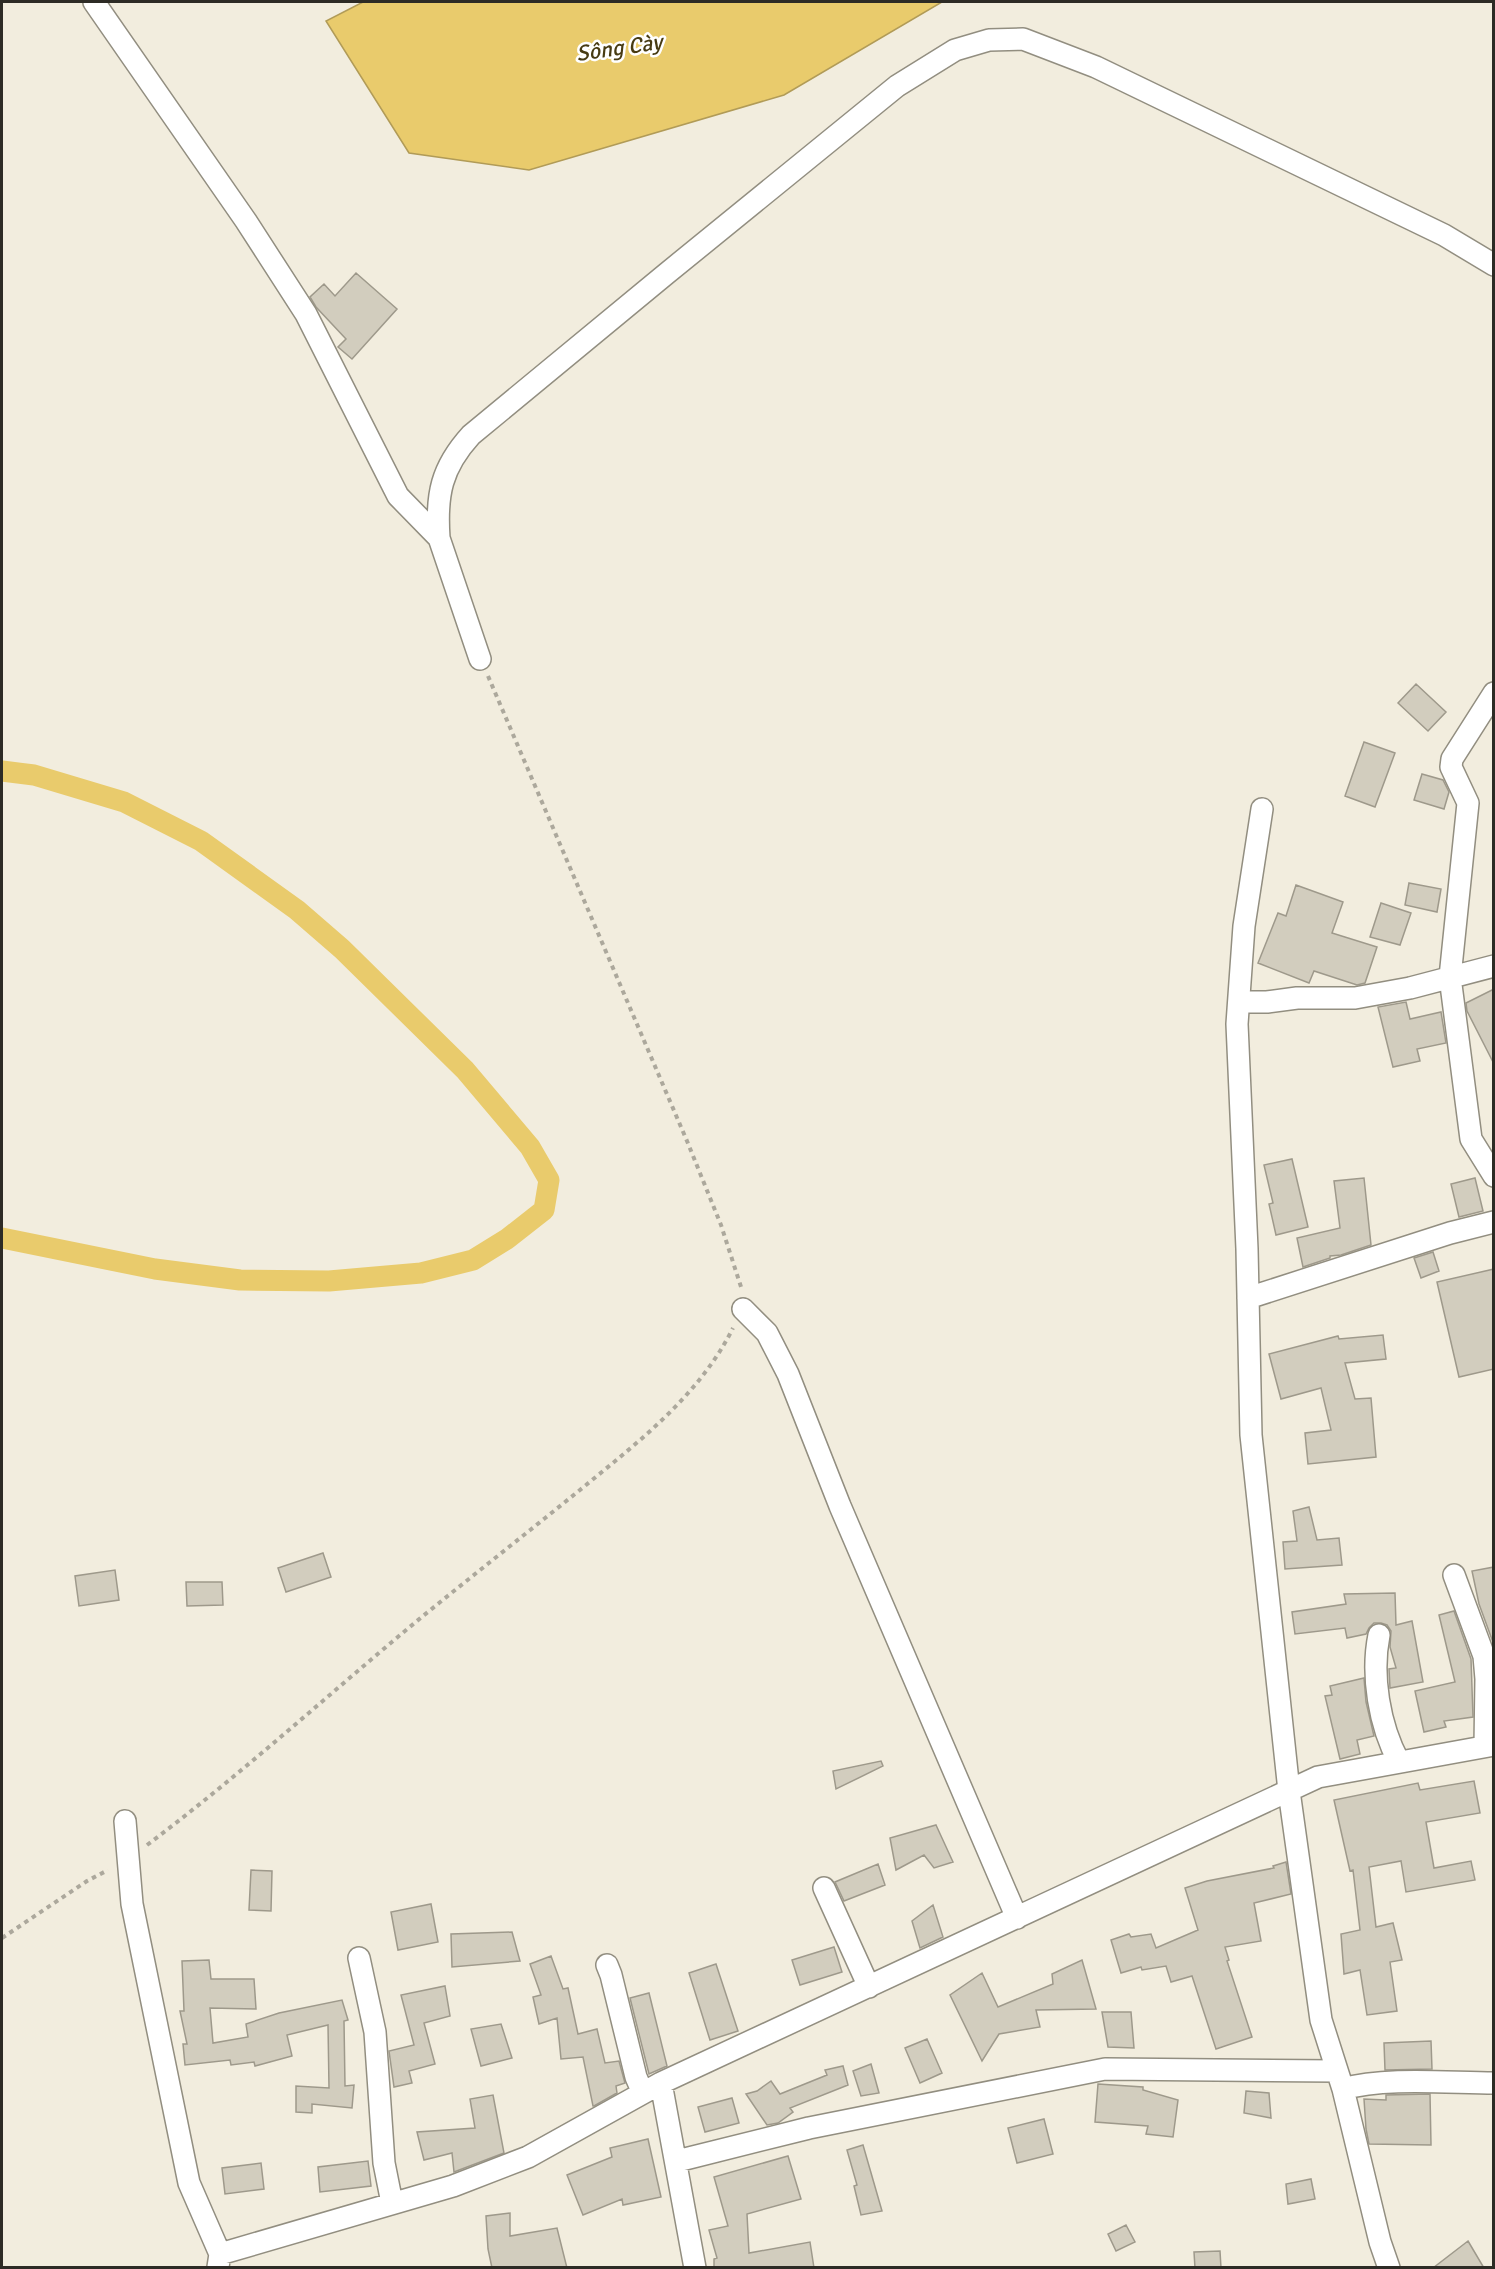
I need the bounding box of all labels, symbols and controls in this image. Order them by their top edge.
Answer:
water label: Sông Cày [574,28,666,67]

